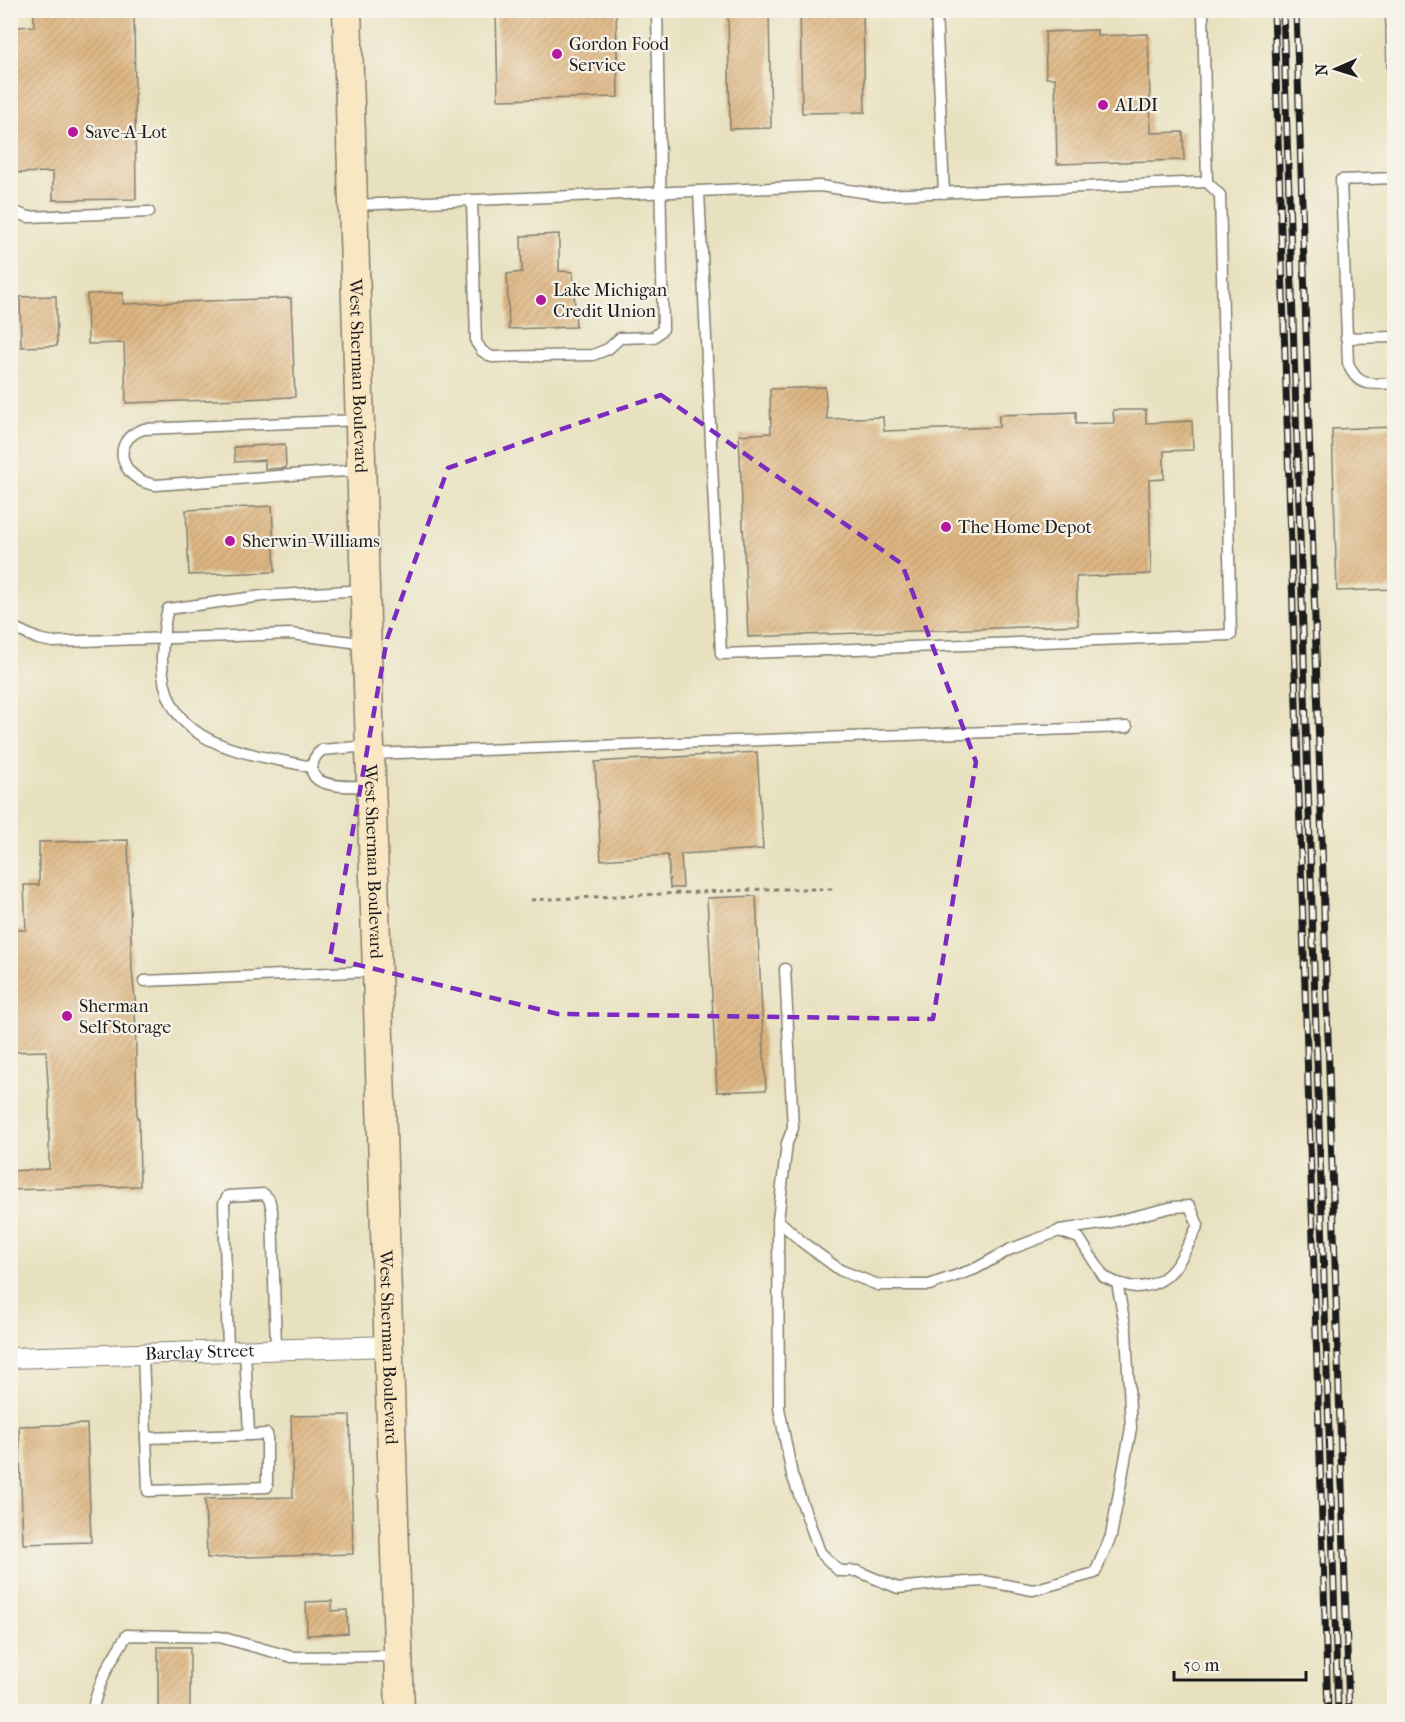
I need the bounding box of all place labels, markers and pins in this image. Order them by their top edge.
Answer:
place label: Gordon Food Service [569,34,669,76]
marker: Gordon Food Service [550,47,564,61]
place label: ALDI [1114,95,1158,116]
marker: ALDI [1096,98,1110,112]
place label: Save-A-Lot [85,122,168,143]
marker: Save-A-Lot [66,125,80,139]
place label: Lake Michigan Credit Union [553,280,668,322]
marker: Lake Michigan Credit Union [534,293,548,307]
place label: The Home Depot [958,517,1092,538]
marker: The Home Depot [939,520,953,534]
place label: Sherwin-Williams [242,531,380,552]
marker: Sherwin-Williams [223,534,237,548]
place label: Sherman Self Storage [79,996,171,1038]
marker: Sherman Self Storage [60,1009,74,1023]

